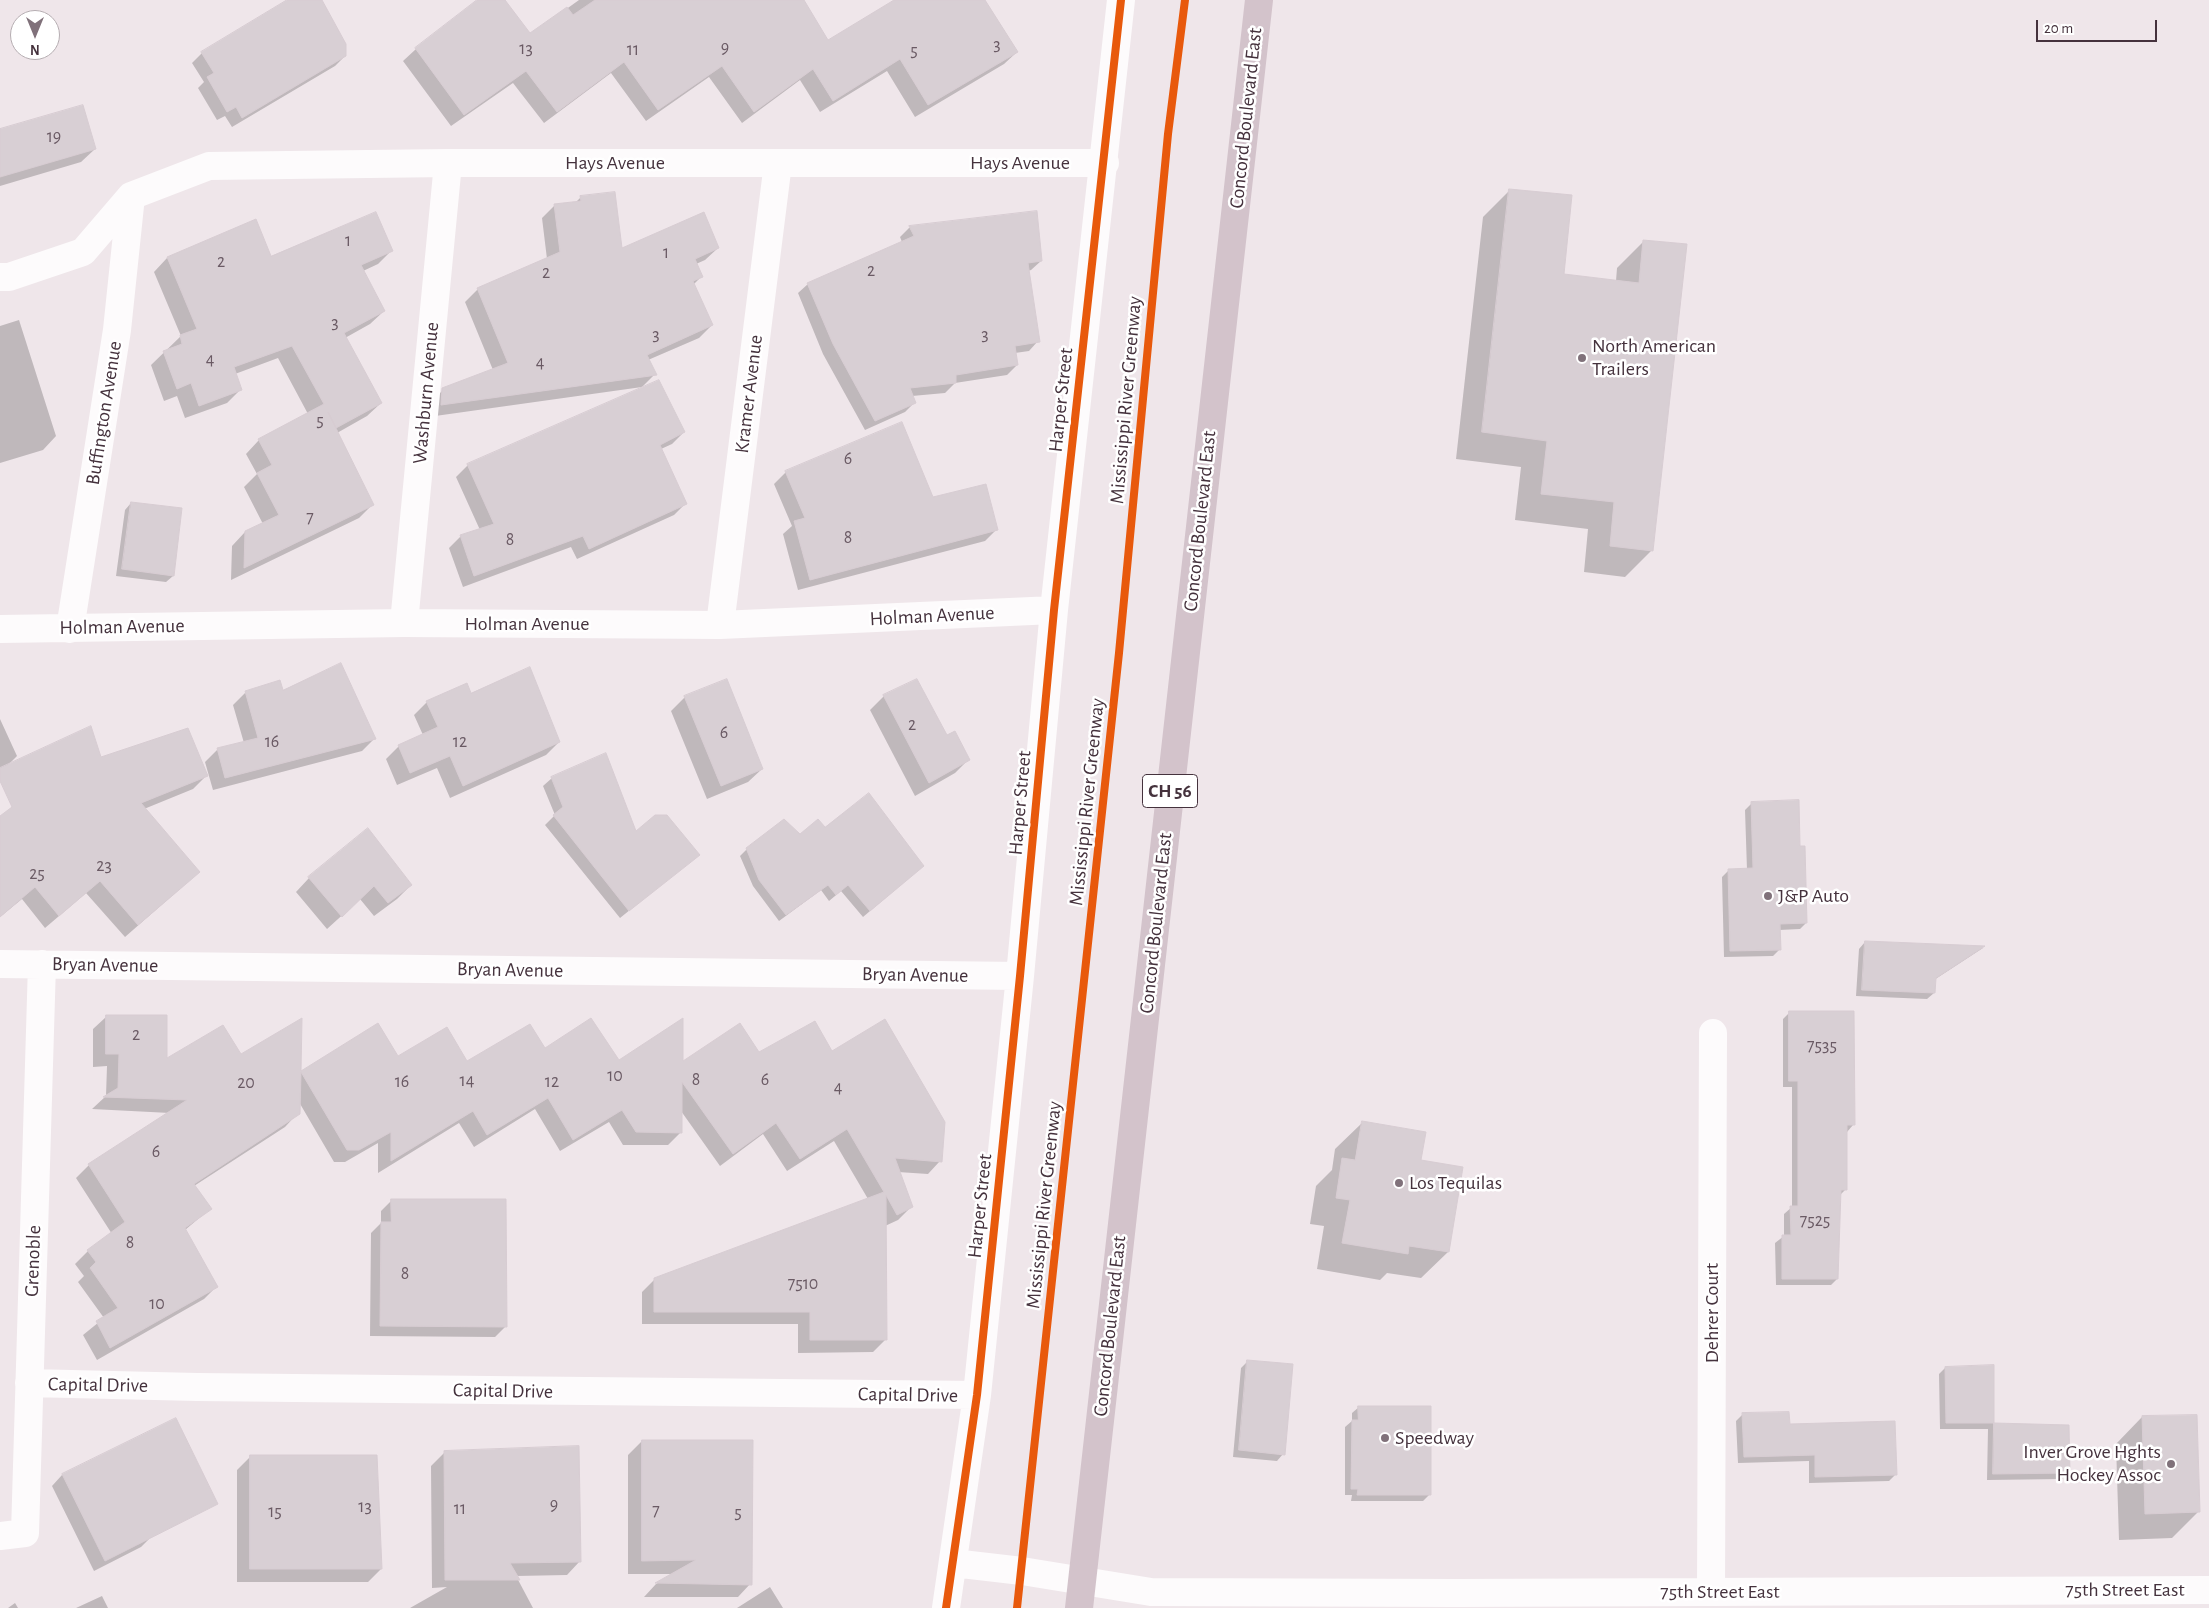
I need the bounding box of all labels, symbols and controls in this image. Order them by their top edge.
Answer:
north arrow [10,10,60,60]
scale bar [2039,10,2160,42]
text: 20 m [2044,21,2073,36]
street label: Concord Boulevard East [1225,26,1267,210]
house number: 3 [993,34,1001,56]
house number: 9 [721,37,729,59]
house number: 13 [519,38,533,60]
house number: 11 [627,39,639,61]
house number: 5 [910,40,918,62]
text: N [30,42,40,56]
house number: 19 [47,126,61,148]
street label: Hays Avenue [565,151,665,175]
street label: Hays Avenue [970,151,1070,175]
house number: 1 [345,230,351,252]
house number: 1 [663,242,669,264]
house number: 2 [217,251,225,273]
house number: 2 [867,260,875,282]
house number: 2 [542,262,550,284]
street label: Mississippi River Greenway [1105,295,1147,505]
house number: 3 [331,312,339,334]
street label: Washburn Avenue [408,321,444,465]
house number: 3 [652,324,660,346]
house number: 3 [981,324,989,346]
street label: Kramer Avenue [730,333,768,455]
place label: North American Trailers [1592,334,1716,381]
street label: Buffington Avenue [81,339,127,487]
street label: Harper Street [1044,347,1078,453]
house number: 4 [206,349,214,371]
house number: 4 [536,352,544,374]
marker: North American Trailers [1576,352,1588,364]
house number: 5 [316,410,324,432]
street label: Concord Boulevard East [1179,429,1221,613]
house number: 6 [844,448,852,470]
house number: 7 [306,507,314,529]
house number: 8 [844,527,852,549]
house number: 8 [506,529,514,551]
street label: Holman Avenue [869,601,995,631]
street label: Holman Avenue [465,612,589,636]
street label: Holman Avenue [59,614,185,640]
street label: Mississippi River Greenway [1064,697,1110,907]
house number: 2 [908,714,916,736]
house number: 6 [720,722,728,744]
house number: 16 [265,731,279,753]
house number: 12 [453,731,467,753]
street label: Harper Street [1003,750,1037,856]
road number: CH 56 [1142,774,1198,808]
street label: Concord Boulevard East [1135,831,1177,1015]
house number: 23 [96,855,112,877]
house number: 25 [29,863,45,885]
place label: J&P Auto [1778,884,1849,908]
marker: J&P Auto [1762,890,1774,902]
street label: Bryan Avenue [52,952,158,978]
street label: Bryan Avenue [457,957,563,983]
street label: Bryan Avenue [862,962,968,988]
house number: 2 [132,1024,140,1046]
house number: 7535 [1807,1035,1837,1057]
house number: 10 [607,1065,623,1087]
house number: 8 [692,1069,700,1091]
house number: 6 [761,1069,769,1091]
house number: 14 [460,1070,474,1092]
house number: 16 [395,1071,409,1093]
house number: 12 [545,1071,559,1093]
house number: 20 [237,1072,255,1094]
house number: 4 [834,1077,842,1099]
street label: Mississippi River Greenway [1021,1100,1067,1310]
house number: 6 [152,1141,160,1163]
street label: Harper Street [963,1153,997,1259]
place label: Los Tequilas [1409,1171,1502,1195]
marker: Los Tequilas [1393,1177,1405,1189]
house number: 7525 [1800,1210,1830,1232]
street label: Grenoble [20,1225,46,1297]
house number: 8 [126,1232,134,1254]
street label: Concord Boulevard East [1089,1234,1131,1418]
house number: 8 [401,1263,409,1285]
street label: Dehrer Court [1700,1263,1724,1363]
house number: 7510 [788,1273,818,1295]
house number: 10 [149,1293,165,1315]
street label: Capital Drive [48,1372,148,1398]
street label: Capital Drive [453,1378,553,1404]
street label: Capital Drive [858,1382,958,1408]
place label: Speedway [1395,1426,1474,1450]
marker: Speedway [1379,1432,1391,1444]
place label: Inver Grove Hghts Hockey Assoc [2023,1440,2161,1487]
marker: Inver Grove Hghts Hockey Assoc [2165,1458,2177,1470]
house number: 9 [550,1494,558,1516]
house number: 13 [358,1496,372,1518]
house number: 11 [454,1498,466,1520]
house number: 7 [652,1500,660,1522]
house number: 15 [268,1501,282,1523]
house number: 5 [734,1502,742,1524]
street label: 75th Street East [2065,1578,2185,1602]
street label: 75th Street East [1660,1580,1780,1604]

